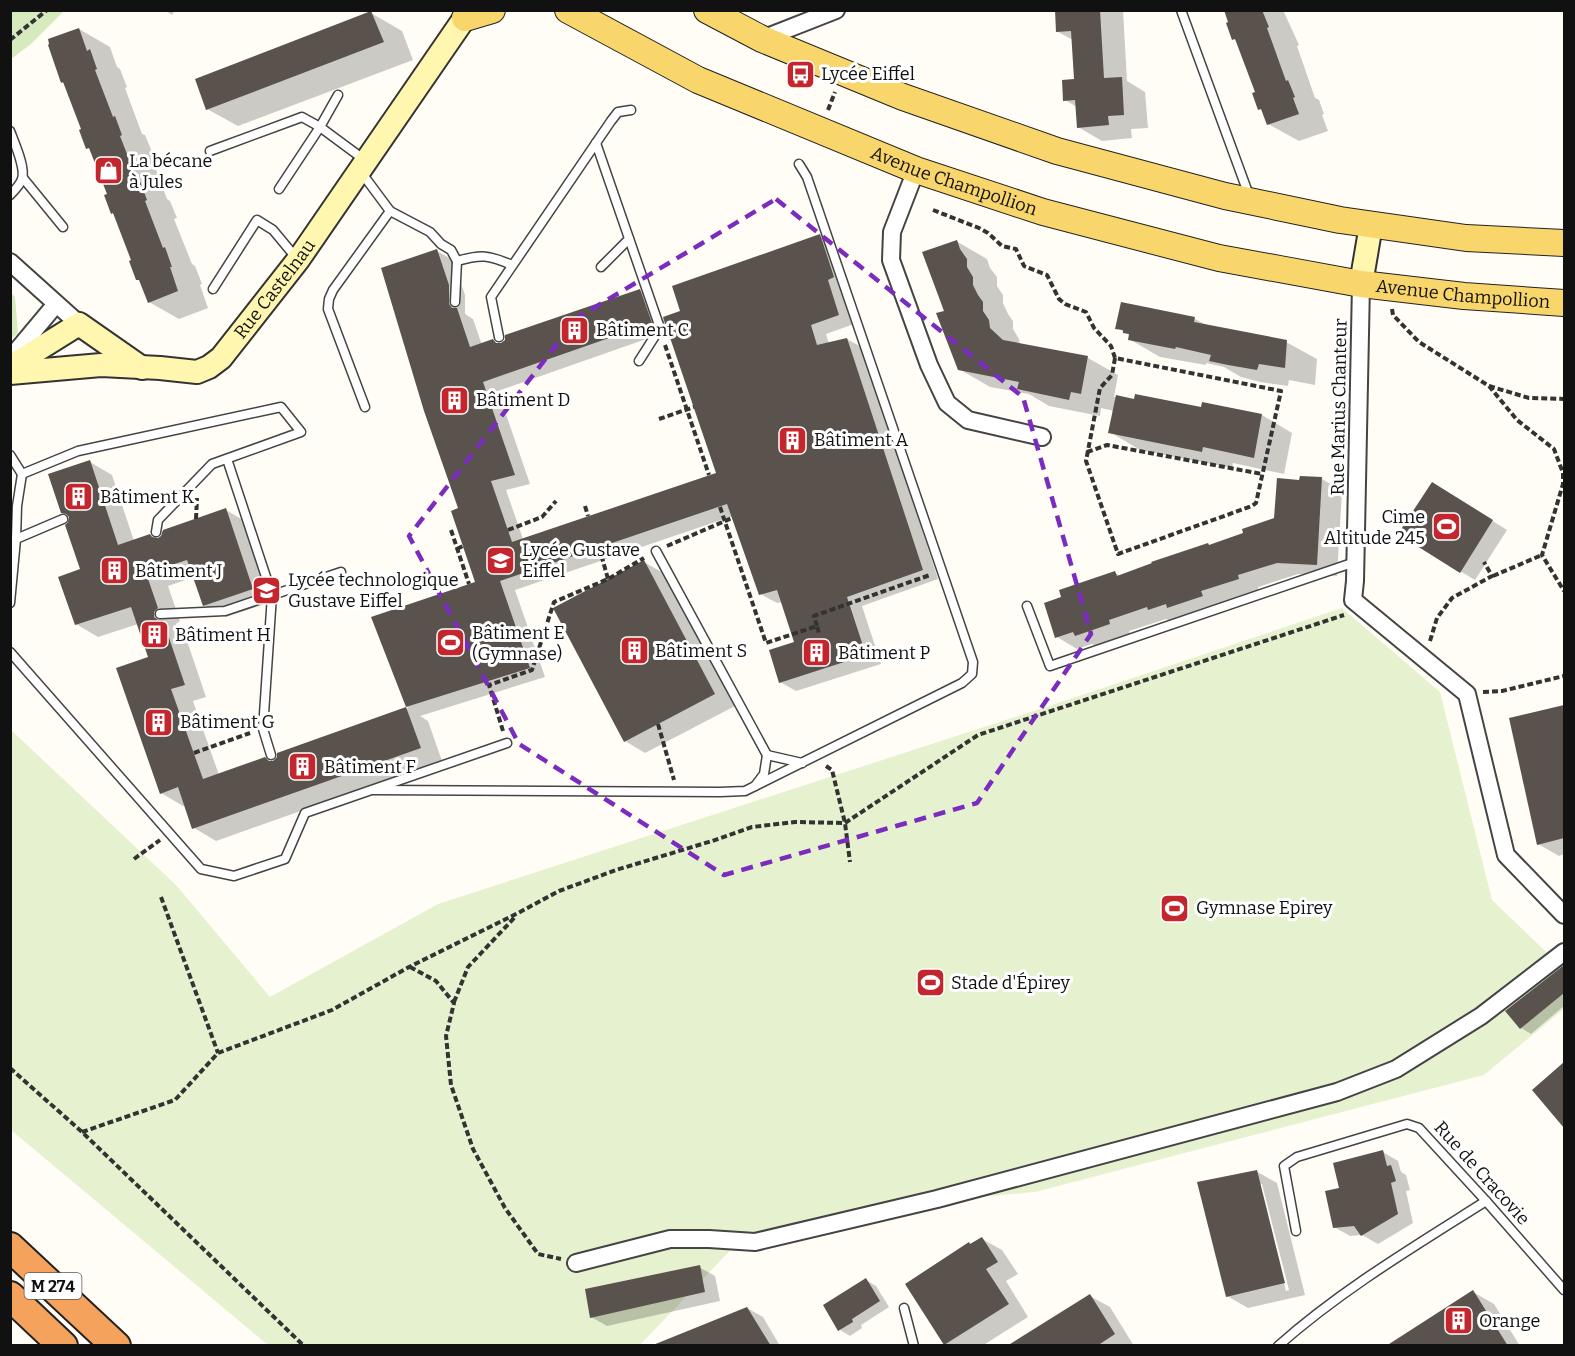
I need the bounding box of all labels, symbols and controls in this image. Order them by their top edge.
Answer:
bus stop icon: Lycée Eiffel [784,58,816,90]
place label: Lycée Eiffel [821,63,915,85]
street label: Avenue Champollion [867,142,1041,220]
place label: La bécane à Jules [129,150,212,193]
shop icon: La bécane à Jules [92,155,124,187]
street label: Rue Castelnau [229,235,320,343]
street label: Avenue Champollion [1375,275,1551,313]
building icon: Bâtiment C [559,314,591,346]
street label: Rue Marius Chanteur [1326,318,1352,496]
place label: Bâtiment C [596,319,689,341]
building icon: Bâtiment D [439,384,471,416]
place label: Bâtiment D [476,389,570,411]
building icon: Bâtiment A [777,424,809,456]
place label: Bâtiment A [814,429,908,451]
building icon: Bâtiment K [63,481,95,513]
place label: Bâtiment K [100,486,194,508]
place label: Cime Altitude 245 [1324,506,1425,549]
sports icon: Cime Altitude 245 [1430,511,1462,543]
place label: Lycée Gustave Eiffel [522,539,640,582]
school or university icon: Lycée Gustave Eiffel [485,544,517,576]
building icon: Bâtiment J [98,555,130,587]
place label: Bâtiment J [135,560,222,582]
place label: Lycée technologique Gustave Eiffel [288,569,459,612]
school or university icon: Lycée technologique Gustave Eiffel [251,574,283,606]
building icon: Bâtiment H [138,619,170,651]
place label: Bâtiment E (Gymnase) [472,622,565,665]
place label: Bâtiment H [175,624,271,646]
sports icon: Bâtiment E (Gymnase) [435,627,467,659]
building icon: Bâtiment S [618,635,650,667]
building icon: Bâtiment P [801,637,833,669]
place label: Bâtiment S [655,640,747,662]
place label: Bâtiment P [838,642,930,664]
building icon: Bâtiment G [143,706,175,738]
place label: Bâtiment G [180,711,275,733]
building icon: Bâtiment F [287,751,319,783]
place label: Bâtiment F [324,756,416,778]
sports icon: Gymnase Epirey [1159,892,1191,924]
place label: Gymnase Epirey [1196,897,1333,919]
sports icon: Stade d'Épirey [914,967,946,999]
place label: Stade d'Épirey [951,971,1070,994]
street label: Rue de Cracovie [1430,1117,1534,1229]
road number: M 274 [25,1273,82,1299]
building icon: Orange [1442,1305,1474,1337]
place label: Orange [1479,1310,1540,1332]

